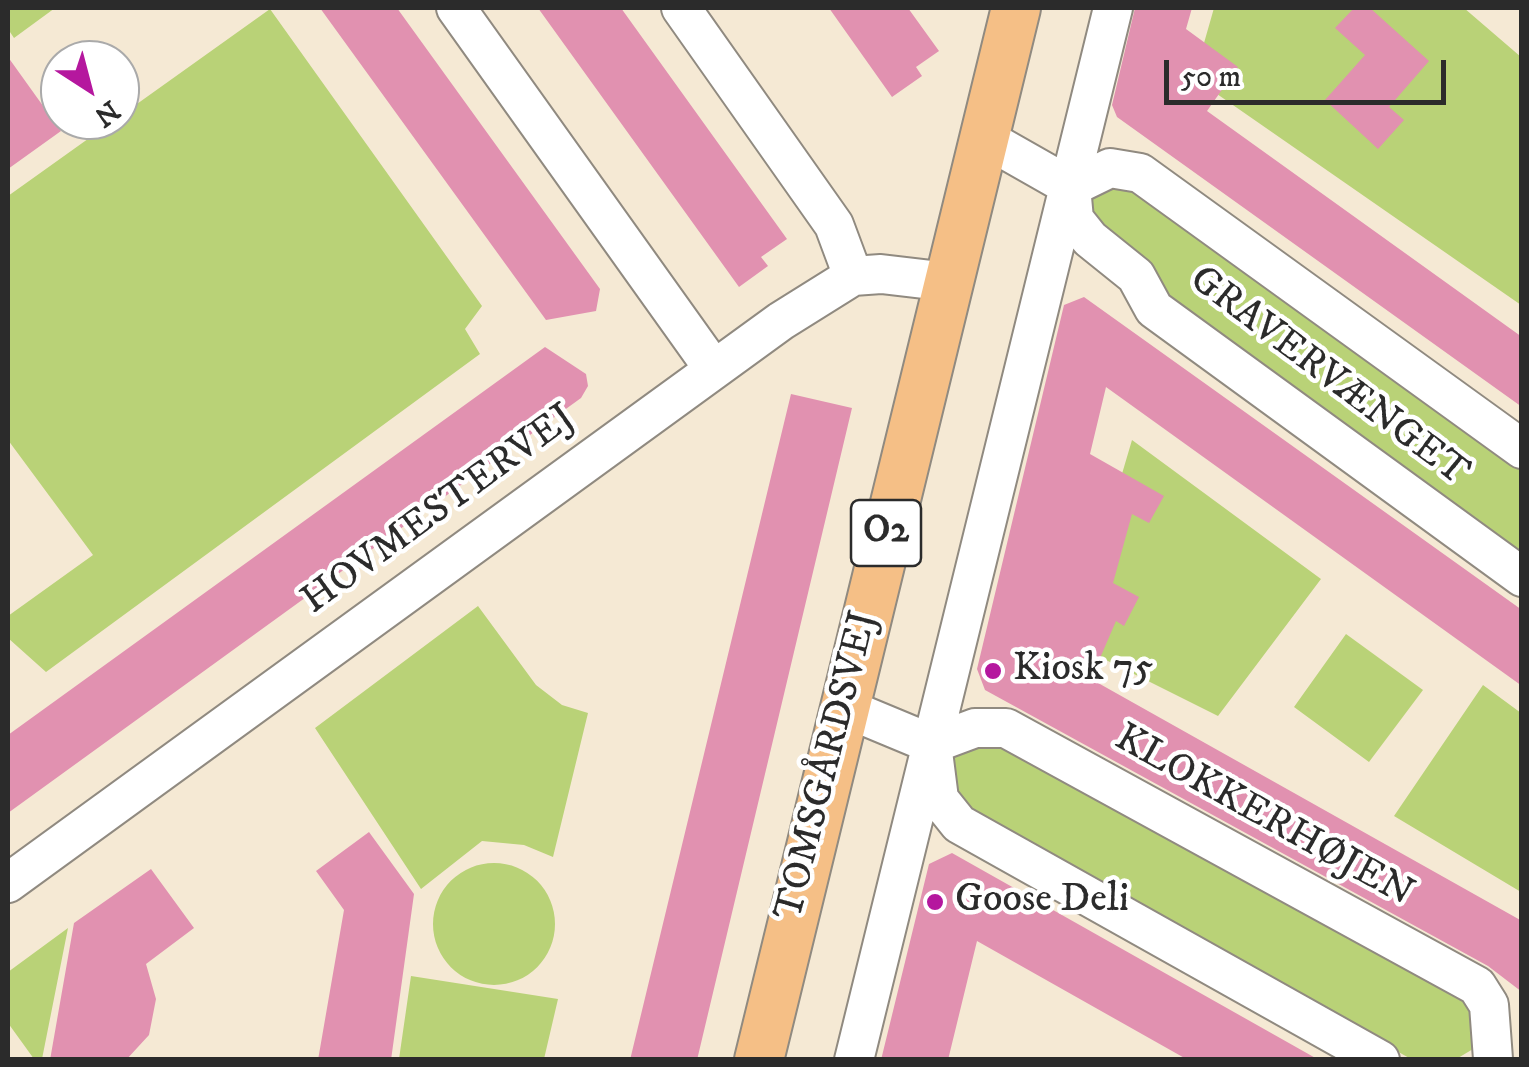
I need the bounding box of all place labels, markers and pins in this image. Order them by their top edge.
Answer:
place label: Kiosk 75 [1013,647,1153,695]
marker: Kiosk 75 [982,660,1004,682]
place label: Goose Deli [955,878,1129,926]
marker: Goose Deli [924,891,946,913]

